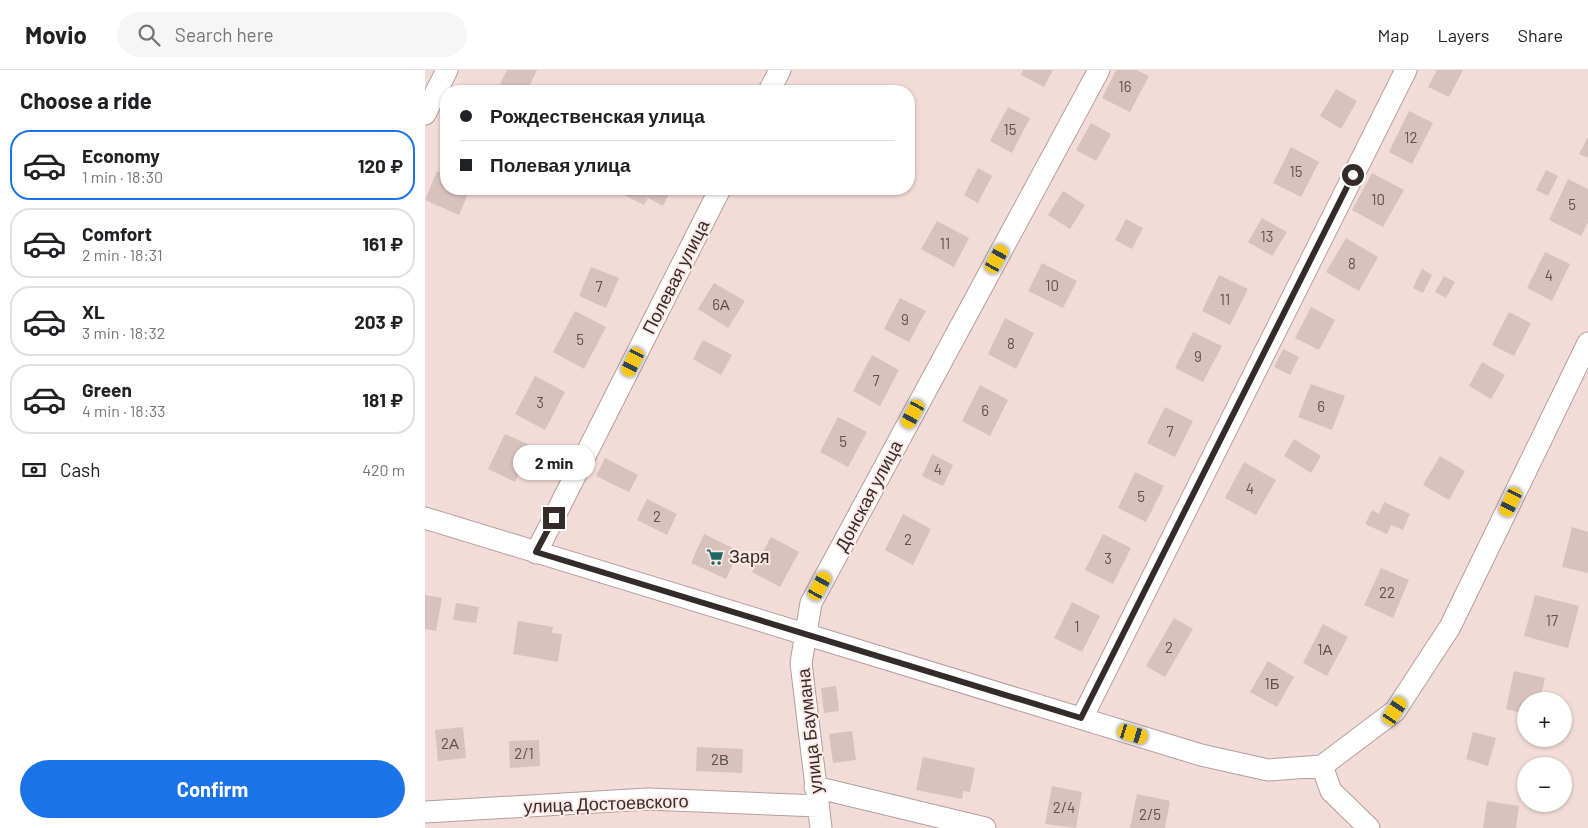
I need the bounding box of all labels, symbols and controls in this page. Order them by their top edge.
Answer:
search box [117,12,467,57]
text: Movio [25,20,87,49]
icon: search [135,21,163,49]
text: Search here [175,23,274,46]
text: Map [1377,24,1409,46]
text: Layers [1437,24,1490,46]
text: Share [1518,24,1563,46]
house number: 16 [1119,77,1131,95]
text: Choose a ride [20,87,152,113]
text: Рождественская улица [490,104,705,127]
house number: 15 [1004,120,1016,138]
house number: 12 [1404,128,1418,146]
icon: car [22,143,67,188]
text: Economy [82,144,160,167]
text: Полевая улица [490,153,631,176]
text: 120 ₽ [358,154,403,177]
house number: 15 [1290,162,1302,180]
route start [1342,164,1364,186]
text: 1 min · 18:30 [82,167,163,186]
house number: 10 [1371,190,1385,208]
house number: 5 [1568,195,1576,213]
street label: Полевая улица [637,215,714,337]
icon: car [22,221,67,266]
text: Comfort [82,222,152,245]
house number: 13 [1261,227,1273,245]
text: 161 ₽ [362,232,403,255]
house number: 11 [940,234,950,252]
car [983,242,1010,276]
text: 2 min · 18:31 [82,245,163,264]
house number: 8 [1348,254,1356,272]
house number: 4 [1545,266,1553,284]
house number: 10 [1045,276,1059,294]
house number: 7 [595,277,603,295]
house number: 11 [1220,290,1230,308]
house number: 6А [712,295,730,313]
icon: car [22,299,67,344]
text: XL [82,300,105,323]
text: 203 ₽ [354,310,403,333]
house number: 9 [901,310,909,328]
text: 3 min · 18:32 [82,323,165,342]
house number: 5 [576,330,584,348]
house number: 8 [1007,334,1015,352]
car [619,345,646,379]
house number: 9 [1194,347,1202,365]
house number: 7 [872,371,880,389]
icon: car [22,377,67,422]
text: Green [82,378,132,401]
text: 181 ₽ [362,388,403,411]
house number: 3 [536,393,544,411]
car [899,397,926,431]
house number: 6 [1317,397,1325,415]
text: 4 min · 18:33 [82,401,166,420]
house number: 6 [981,401,989,419]
house number: 7 [1166,422,1174,440]
house number: 5 [839,432,847,450]
street label: Донская улица [830,435,907,555]
callout: 2 min [513,446,595,480]
text: 2 min [535,453,573,472]
icon: cash [20,456,48,484]
text: Cash [60,458,101,481]
text: 420 m [362,460,405,479]
house number: 4 [934,460,942,478]
house number: 4 [1246,479,1254,497]
car [1497,485,1524,519]
house number: 5 [1137,487,1145,505]
route end [543,507,565,529]
house number: 2 [653,507,661,525]
house number: 2 [904,530,912,548]
place label: Заря [729,545,769,567]
supermarket icon: Заря [705,547,725,567]
house number: 3 [1104,549,1112,567]
car [806,569,833,603]
house number: 22 [1379,583,1395,601]
house number: 17 [1546,611,1558,629]
house number: 1 [1074,617,1080,635]
house number: 2 [1165,638,1173,656]
house number: 1А [1317,640,1333,658]
street label: улица Баумана [791,666,827,795]
house number: 1Б [1264,674,1280,692]
map controls [1517,692,1572,812]
button: + [1517,692,1572,747]
car [1380,694,1409,728]
car [1116,722,1149,746]
house number: 2А [441,734,459,752]
house number: 2/1 [514,744,534,762]
house number: 2В [711,750,729,768]
button: − [1517,757,1572,812]
button: Confirm [20,760,405,818]
street label: улица Достоевского [523,789,689,817]
house number: 2/4 [1053,798,1075,816]
house number: 2/5 [1139,805,1161,823]

